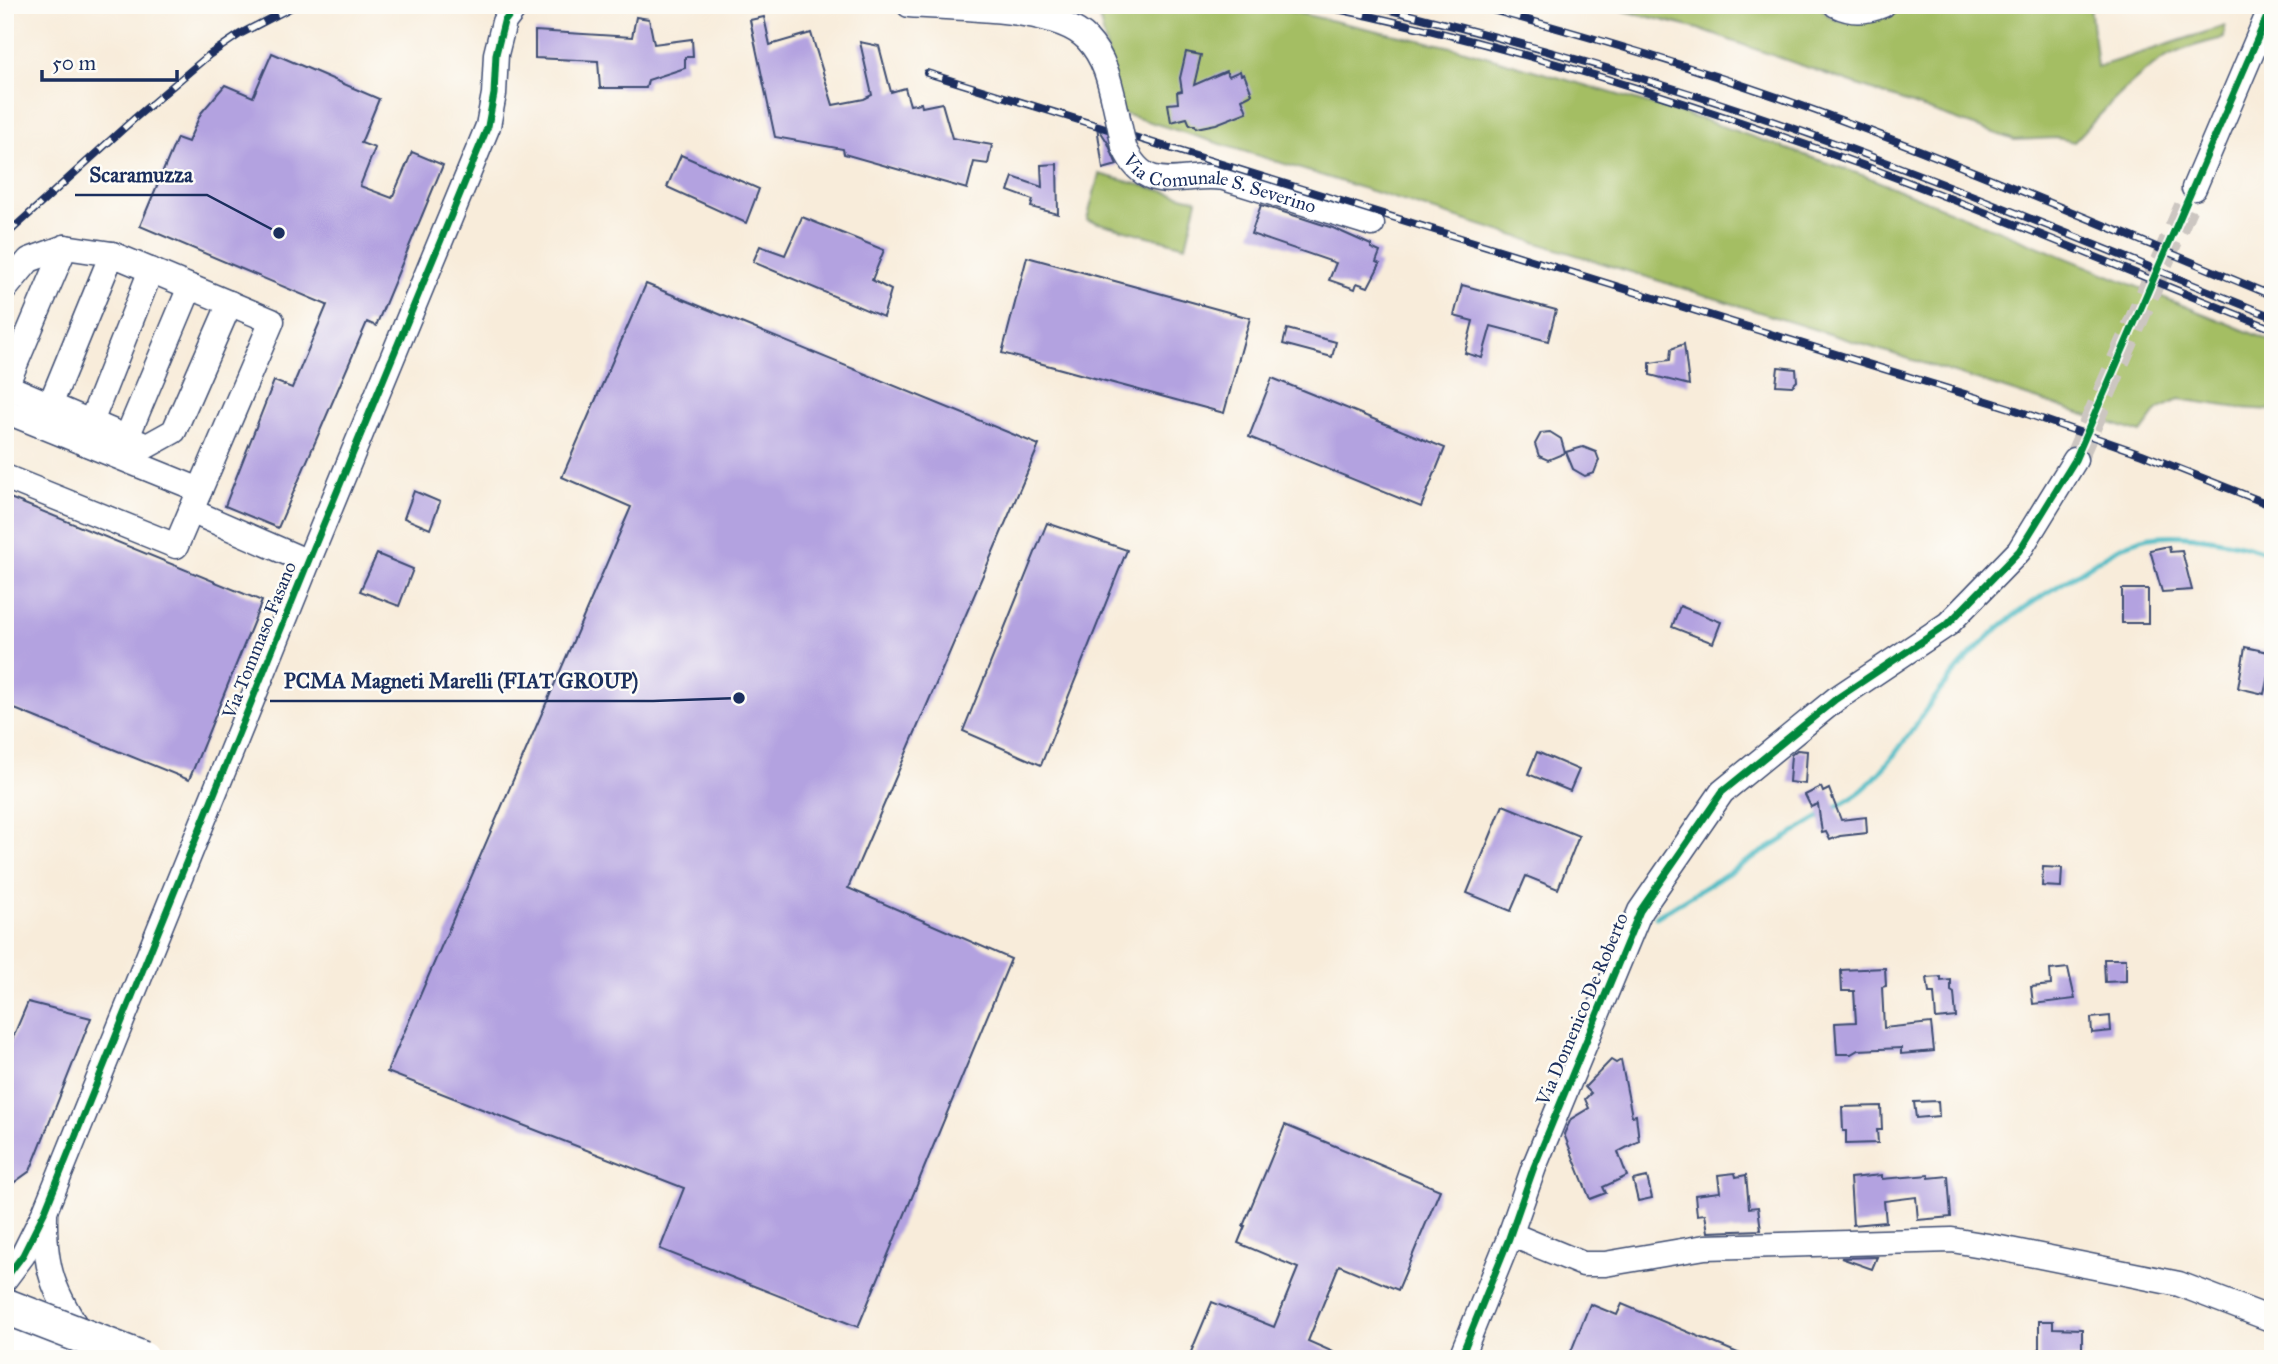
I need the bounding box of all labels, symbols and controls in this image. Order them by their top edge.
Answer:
scale bar [42,38,177,82]
text: 50 m [52,50,97,76]
street label: Via Comunale S. Severino [1118,148,1319,218]
callout: Scaramuzza [75,153,207,195]
text: Scaramuzza [89,162,194,188]
street label: Via Tommaso Fasano [217,558,301,723]
callout: PCMA Magneti Marelli (FIAT GROUP) [270,659,653,701]
text: PCMA Magneti Marelli (FIAT GROUP) [284,668,638,694]
street label: Via Domenico De Roberto [1531,909,1633,1110]

